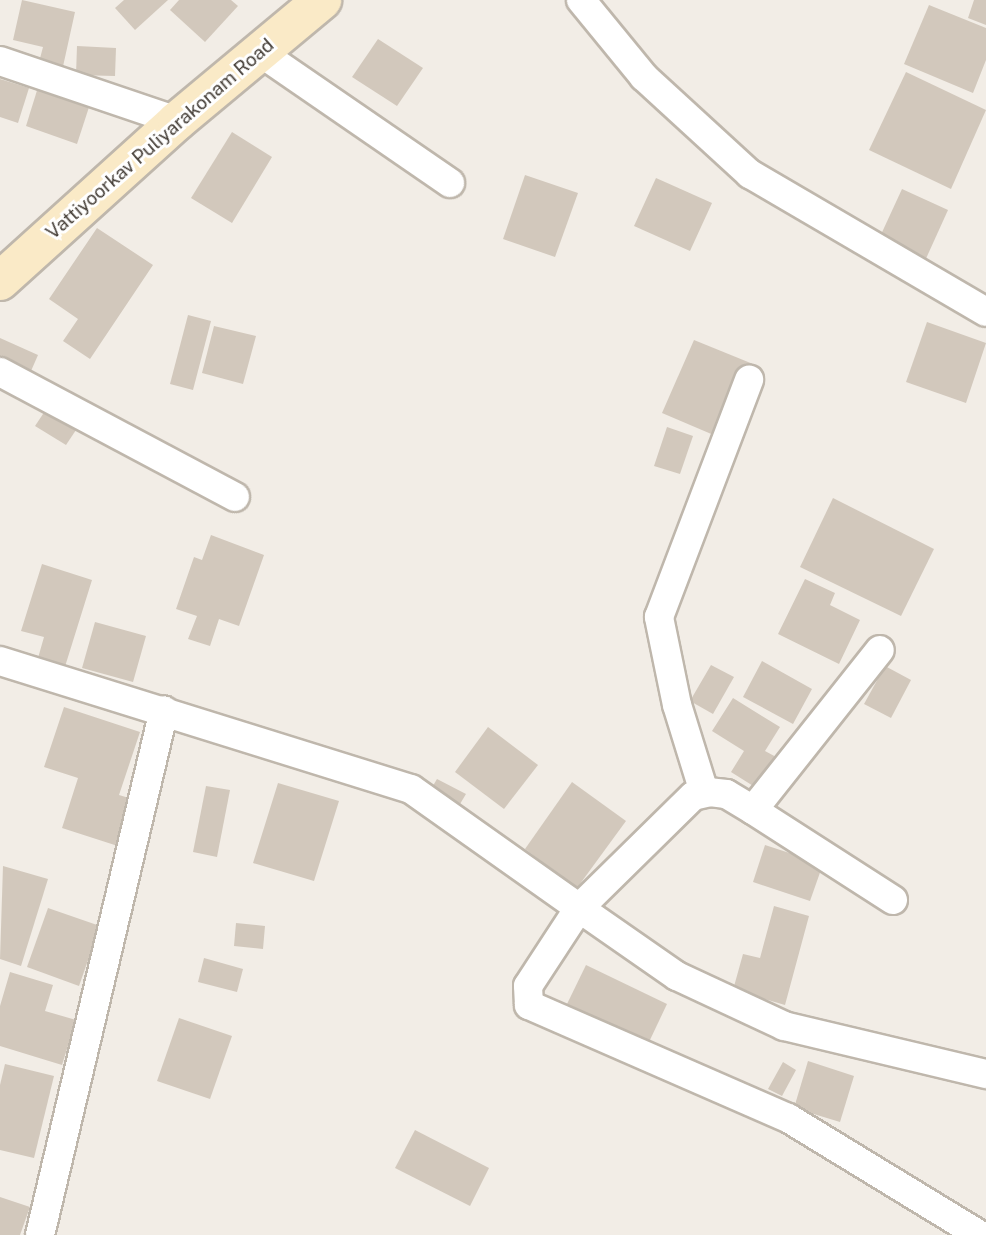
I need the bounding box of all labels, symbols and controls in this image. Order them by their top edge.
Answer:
street label: Vattiyoorkav Puliyarakonam Road [41,34,279,244]

